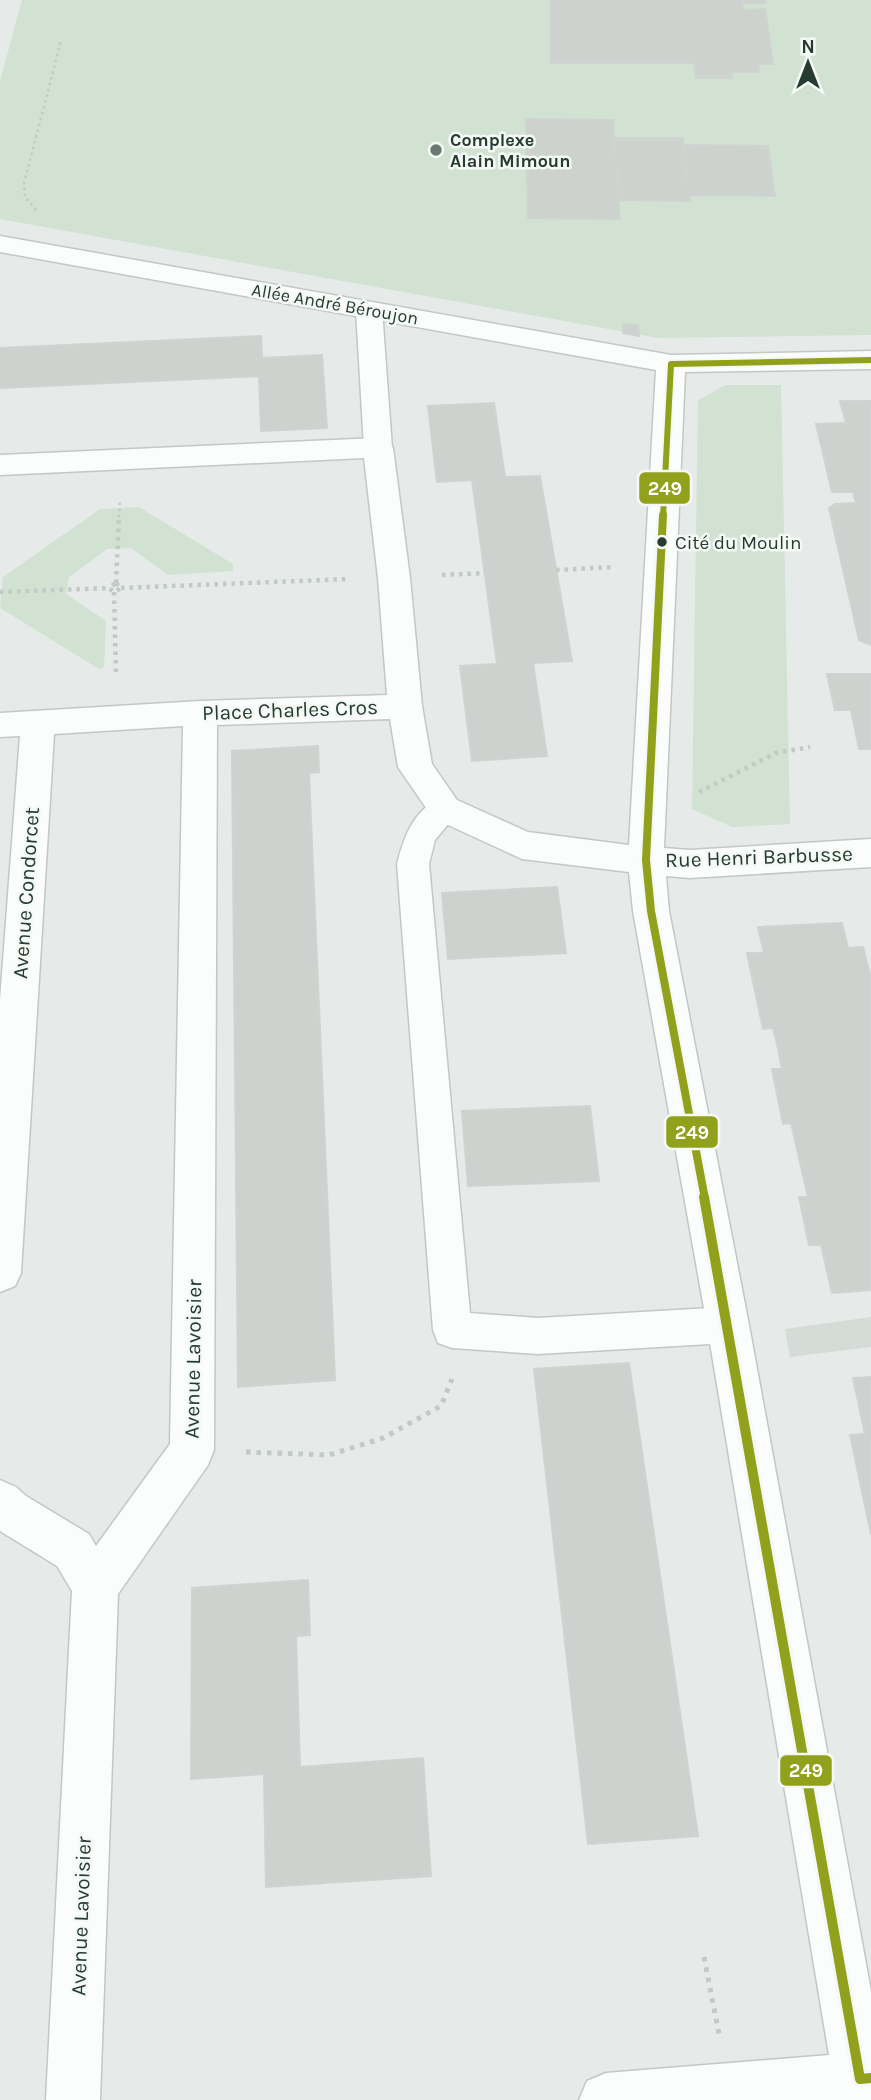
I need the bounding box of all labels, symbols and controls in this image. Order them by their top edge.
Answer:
north arrow [773,28,843,98]
text: N [801,36,815,58]
place label: Complexe Alain Mimoun [450,129,570,172]
marker: Complexe Alain Mimoun [428,142,444,158]
street label: Allée André Béroujon [250,278,420,330]
line badge: 249 [638,471,691,505]
text: 249 [648,478,682,500]
place label: Cité du Moulin [675,532,801,554]
marker: Cité du Moulin [655,535,669,549]
street label: Place Charles Cros [202,695,378,725]
street label: Avenue Condorcet [8,806,44,980]
street label: Rue Henri Barbusse [665,842,853,872]
line badge: 249 [665,1115,719,1149]
text: 249 [675,1122,709,1144]
street label: Avenue Lavoisier [180,1279,206,1439]
line badge: 249 [779,1754,833,1787]
text: 249 [789,1760,823,1782]
street label: Avenue Lavoisier [66,1836,96,1996]

